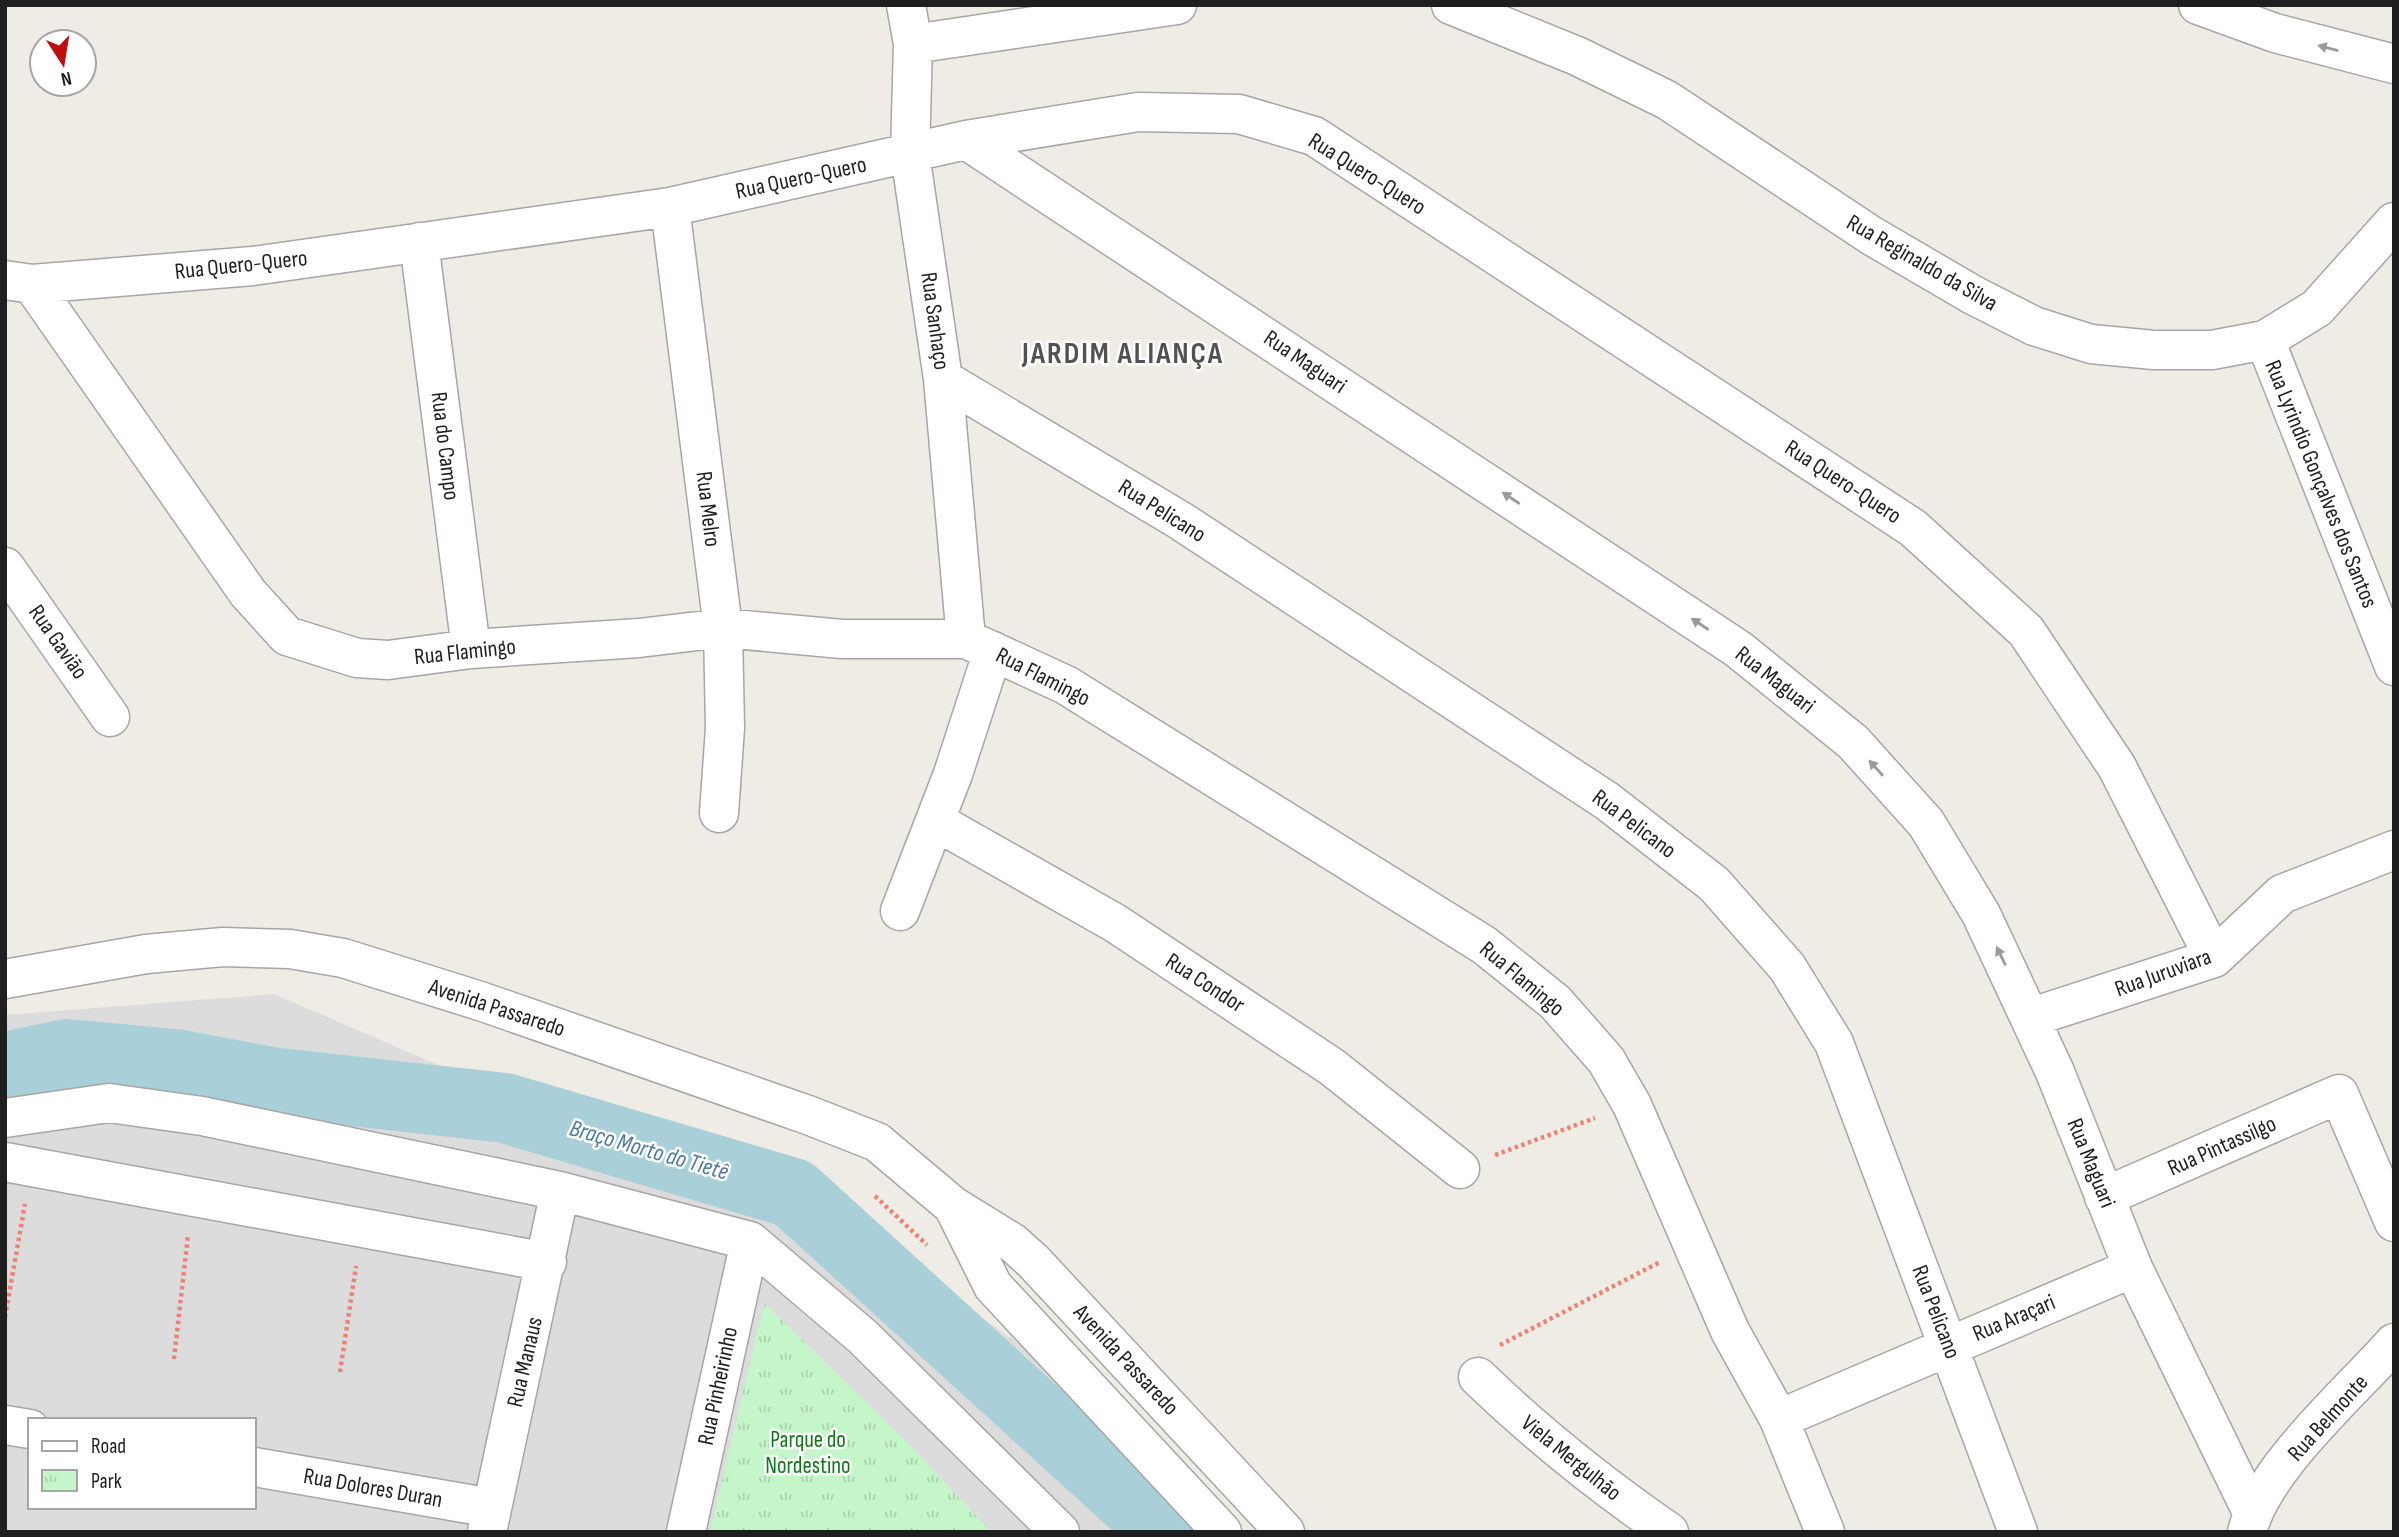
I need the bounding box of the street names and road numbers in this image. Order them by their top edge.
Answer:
street label: Rua Quero-Quero [1303,127,1431,221]
street label: Rua Quero-Quero [733,150,869,206]
street label: Rua Reginaldo da Silva [1842,209,2002,317]
street label: Rua Quero-Quero [173,244,309,286]
street label: Rua Sanhaço [914,270,956,372]
street label: Rua Maguari [1258,324,1352,400]
street label: Rua Lyrindio Gonçalves dos Santos [2258,356,2384,612]
street label: Rua do Campo [424,390,466,502]
street label: Rua Quero-Quero [1780,434,1906,530]
street label: Rua Melro [689,470,727,548]
street label: Rua Pelicano [1113,473,1211,549]
street label: Rua Gavião [22,599,94,685]
street label: Rua Flamingo [413,633,517,671]
street label: Rua Maguari [1729,640,1821,720]
street label: Rua Flamingo [991,641,1095,713]
street label: Rua Pelicano [1586,783,1682,865]
street label: Rua Flamingo [1474,935,1570,1023]
street label: Rua Juruviara [2111,943,2215,1003]
street label: Rua Condor [1160,947,1250,1019]
street label: Avenida Passaredo [424,972,569,1043]
street label: Rua Pintassilgo [2163,1110,2281,1182]
street label: Rua Maguari [2060,1114,2122,1212]
street label: Rua Pelicano [1905,1261,1967,1363]
street label: Rua Araçari [1969,1288,2059,1348]
street label: Avenida Passaredo [1067,1298,1185,1421]
street label: Rua Manaus [501,1314,549,1410]
street label: Rua Pinheirinho [692,1324,744,1448]
street label: Rua Belmonte [2282,1369,2374,1467]
street label: Viela Mergulhão [1515,1409,1627,1507]
street label: Rua Dolores Duran [301,1462,445,1514]

